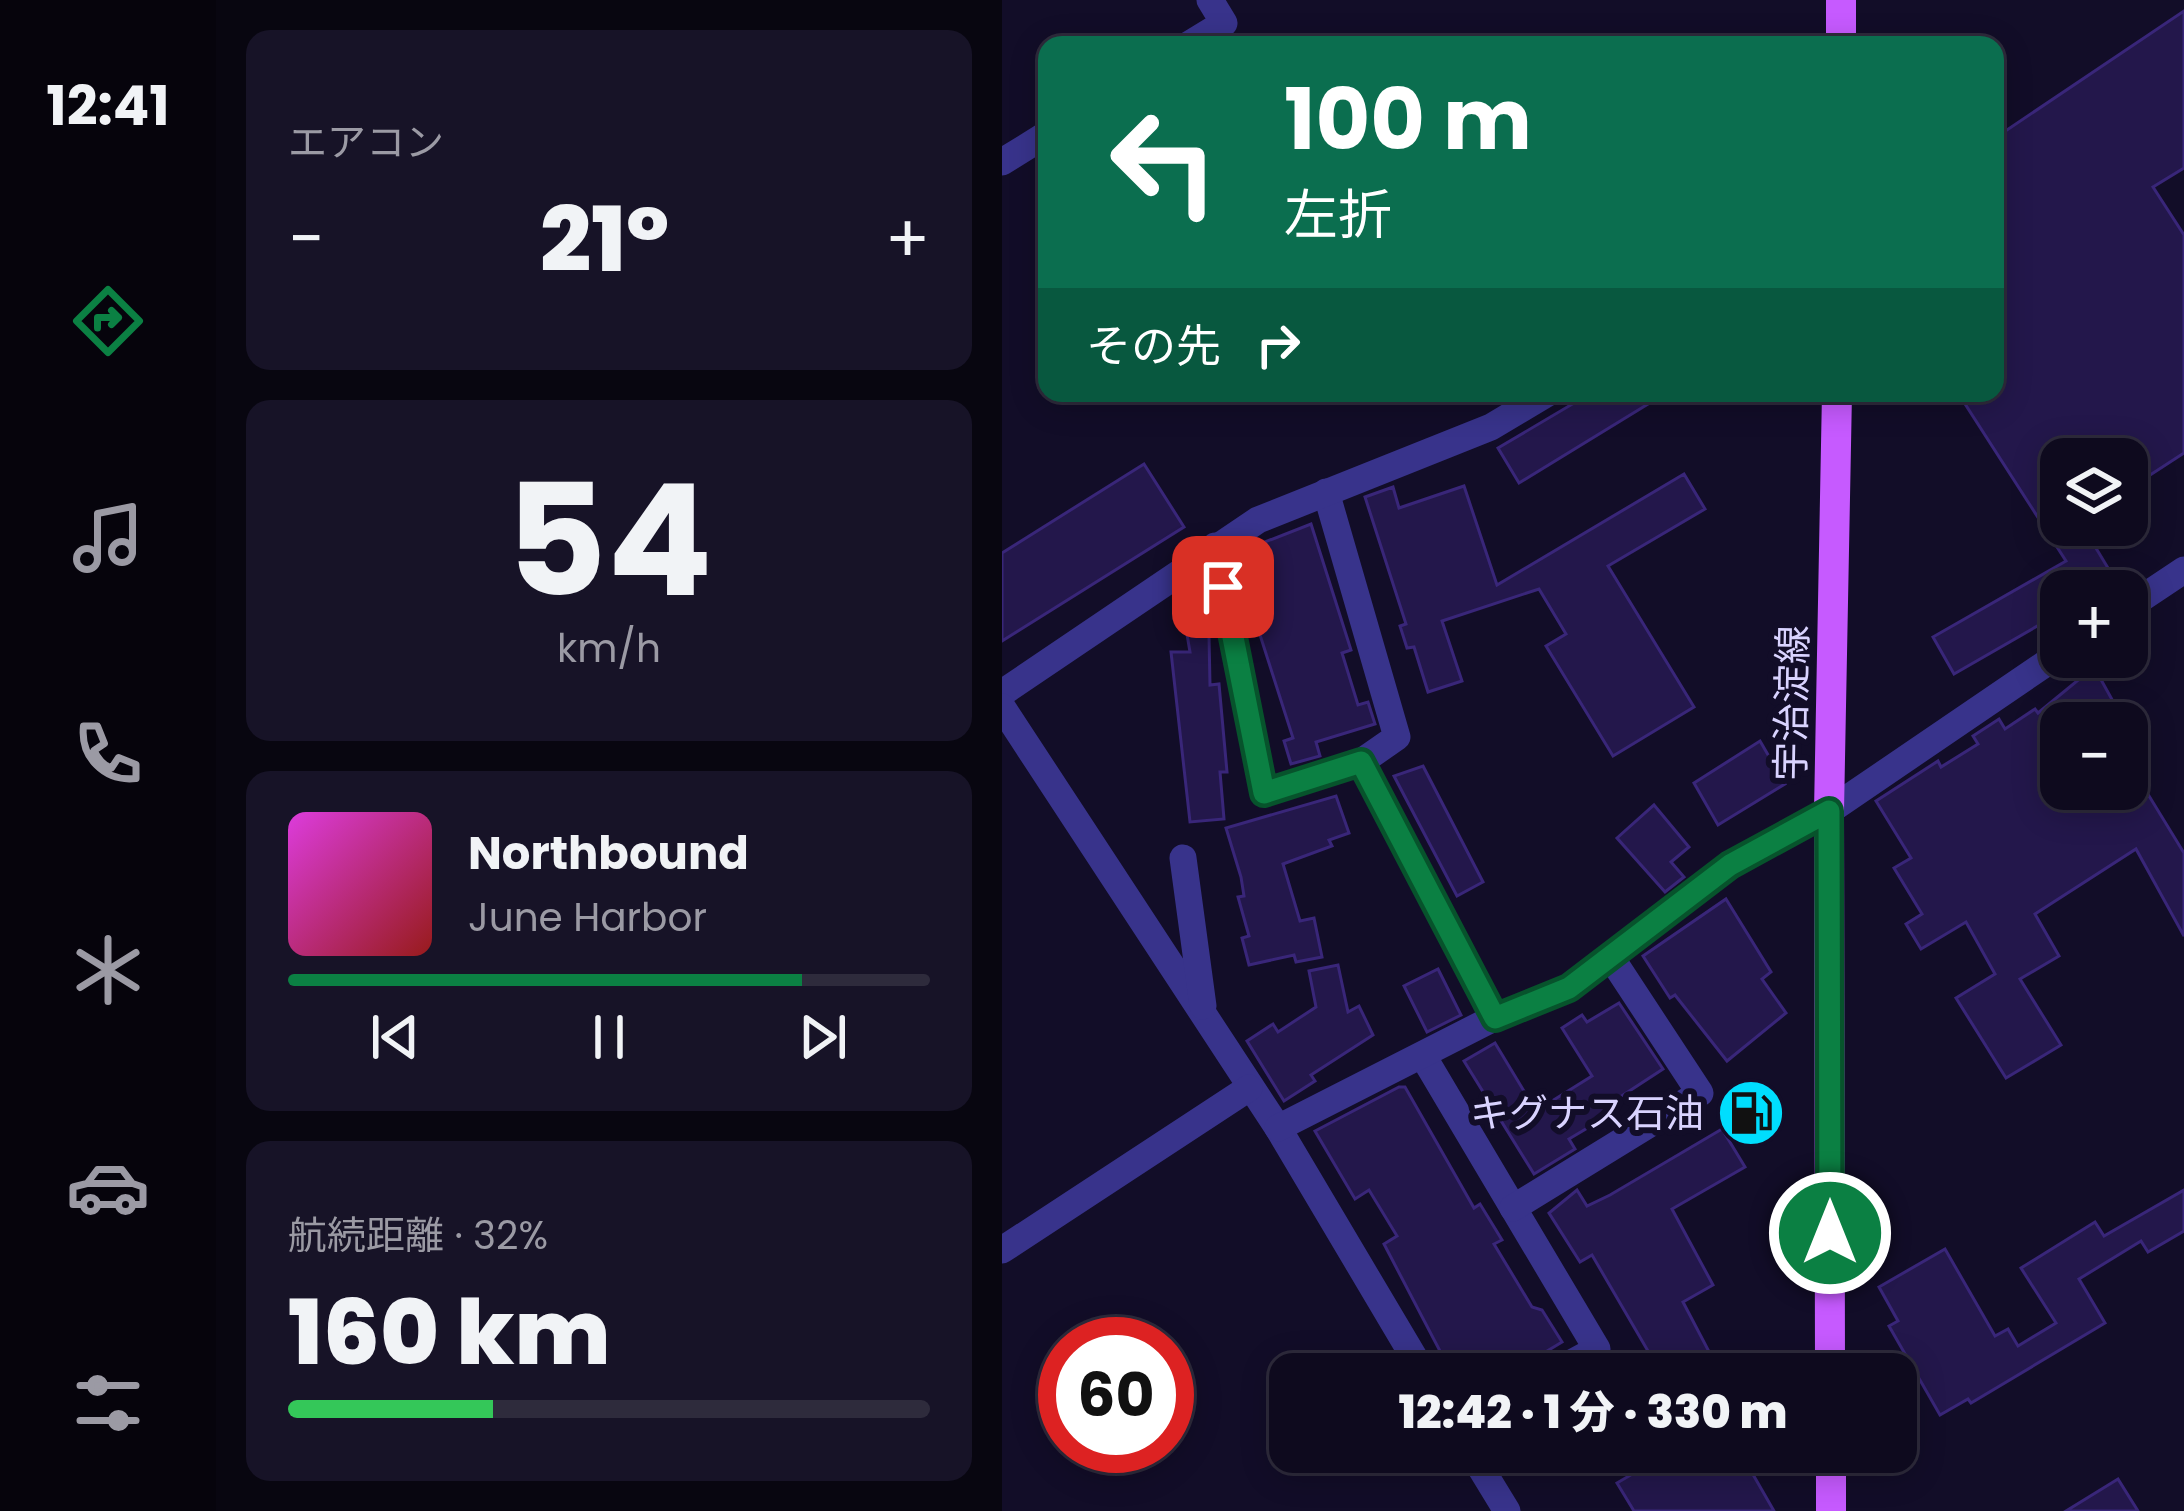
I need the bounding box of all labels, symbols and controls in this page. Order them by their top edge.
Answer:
text: 100 m [1284,61,1532,178]
text: 12:41 [46,68,170,144]
icon: left [1086,84,1242,240]
text: エアコン [288,115,444,170]
text: 21° [540,176,669,303]
text: 左折 [1284,177,1392,253]
text: − [288,193,324,285]
text: + [885,193,930,285]
icon: directions [66,279,150,363]
icon: right [1245,312,1311,378]
text: その先 [1086,315,1221,378]
text: 54 [505,431,713,650]
map controls [2040,438,2148,810]
button: layers [2040,438,2148,546]
icon: music [66,496,150,580]
pin [1172,536,1274,638]
icon: arrive [1190,554,1256,620]
button: + [2040,570,2148,678]
text: km/h [557,621,661,676]
street label: 宇治淀線 [1763,625,1821,781]
button: − [2040,702,2148,810]
icon: phone [66,712,150,796]
text: Northbound [468,822,749,885]
text: June Harbor [468,890,707,945]
icon: climate [66,928,150,1012]
icon: previous [362,1004,428,1070]
icon: pause [576,1004,642,1070]
icon: next [790,1004,856,1070]
fuel station icon: キグナス石油 [1716,1078,1786,1148]
place label: キグナス石油 [1470,1086,1704,1141]
icon: car [66,1145,150,1229]
position arrow [1767,1170,1893,1296]
text: 航続距離 · 32% [288,1208,548,1263]
text: 160 km [288,1269,611,1396]
speed limit sign: 60 [1038,1317,1194,1473]
icon: filters [66,1361,150,1445]
text: 12:42 · 1 分 · 330 m [1399,1381,1787,1444]

